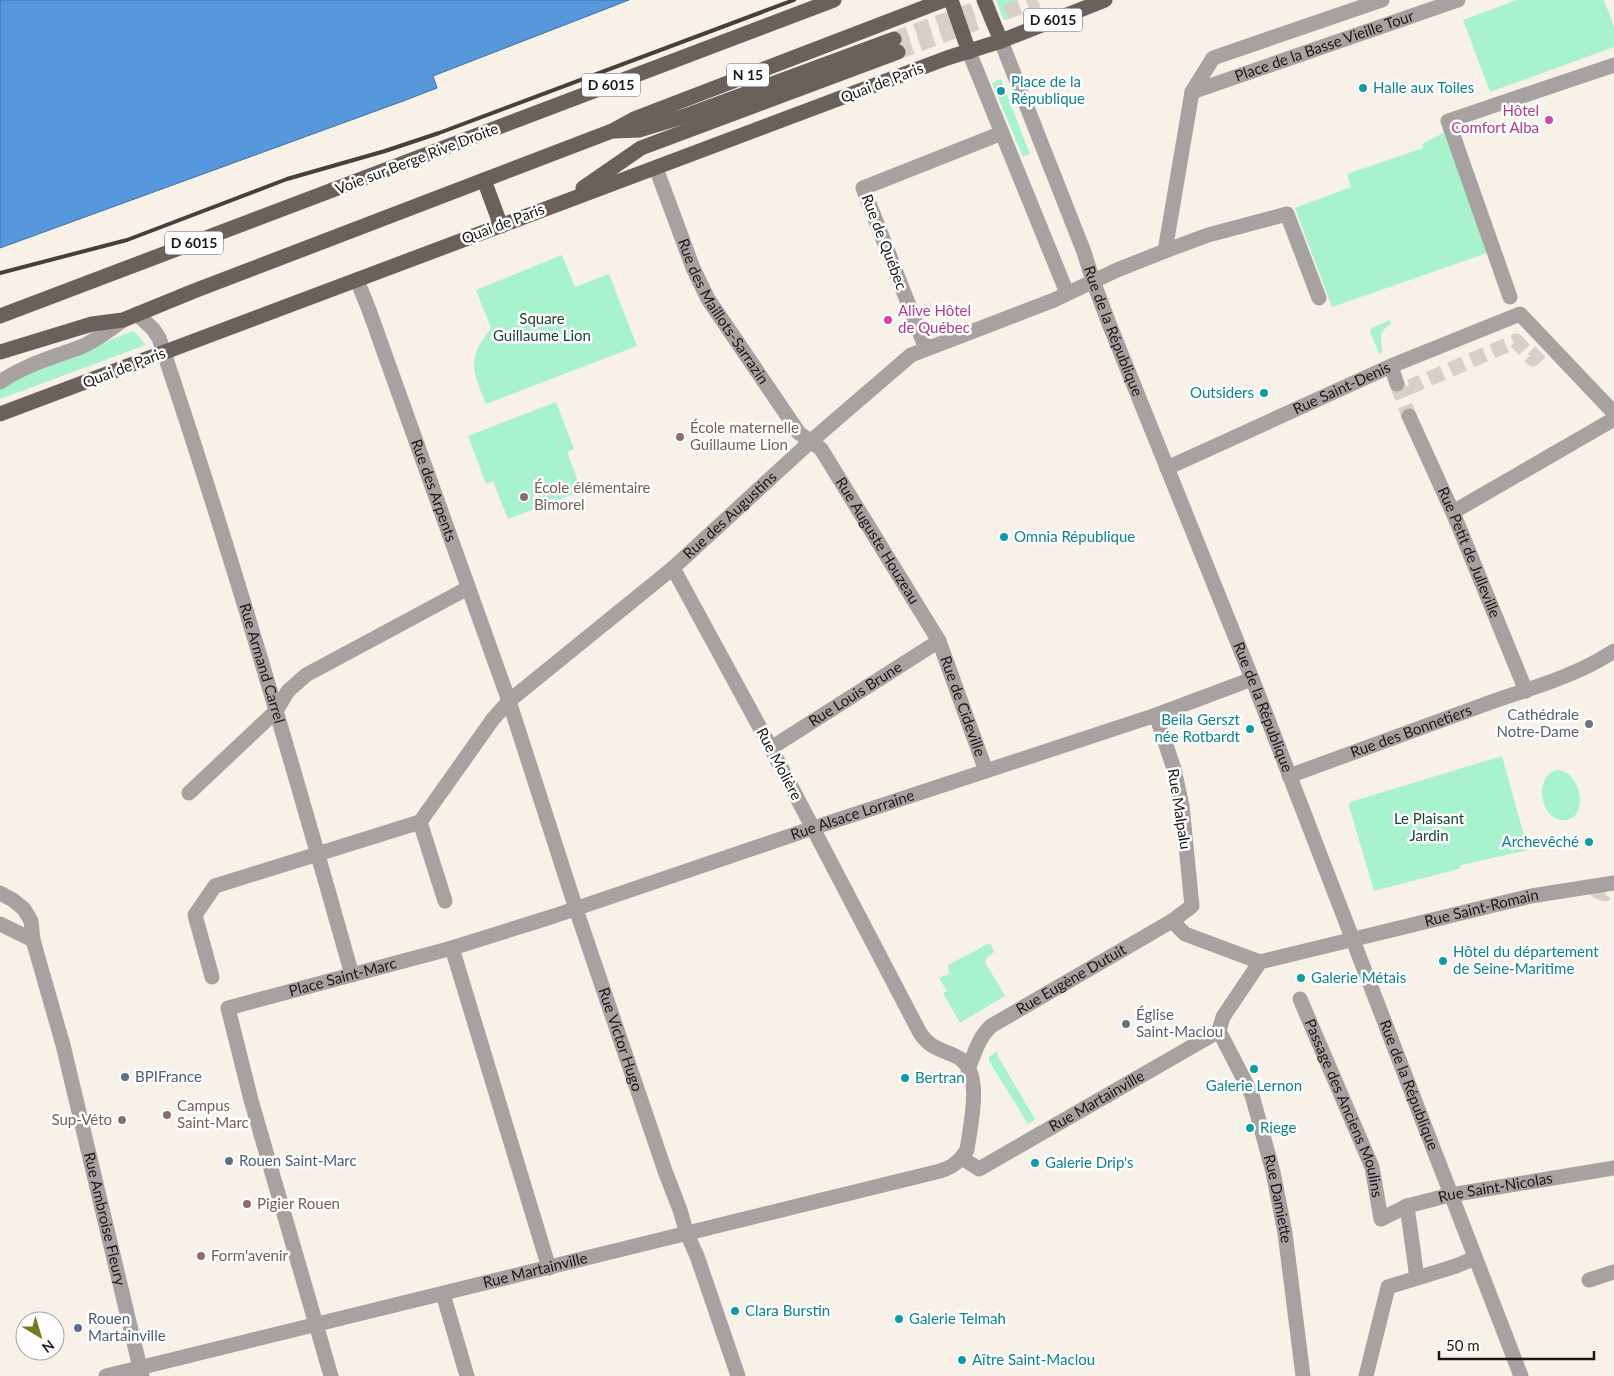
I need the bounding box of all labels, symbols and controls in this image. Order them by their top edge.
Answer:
street label: Place de la Basse Vieille Tour [1232,6,1416,85]
road number: D 6015 [1024,8,1082,32]
street label: Quai de Paris [838,58,926,106]
road number: N 15 [727,64,769,86]
place label: Place de la République [1011,72,1085,107]
road number: D 6015 [582,74,640,96]
place label: Halle aux Toiles [1373,78,1474,96]
marker: Halle aux Toiles [1357,82,1369,94]
marker: Place de la République [995,85,1007,97]
place label: Hôtel Comfort Alba [1451,101,1539,136]
marker: Hôtel Comfort Alba [1543,114,1555,126]
street label: Voie sur Berge Rive Droite [333,119,501,197]
street label: Rue de Québec [858,191,911,292]
street label: Quai de Paris [459,199,547,247]
road number: D 6015 [165,232,223,254]
street label: Rue des Maillots-Sarrazin [675,236,773,387]
street label: Rue de la République [1081,264,1147,399]
place label: Alive Hôtel de Québec [898,301,971,336]
park label: Square Guillaume Lion [493,309,591,344]
marker: Alive Hôtel de Québec [882,314,894,326]
street label: Quai de Paris [80,343,168,391]
street label: Rue Saint-Denis [1290,358,1393,418]
place label: Outsiders [1190,383,1254,401]
marker: Outsiders [1258,387,1270,399]
place label: École maternelle Guillaume Lion [690,418,799,453]
marker: École maternelle Guillaume Lion [674,431,686,443]
street label: Rue des Arpents [408,436,461,544]
street label: Rue des Augustins [679,467,780,562]
street label: Rue Auguste Houzeau [833,474,924,607]
place label: École élémentaire Bimorel [534,478,651,513]
street label: Rue Petit de Julleville [1434,484,1505,620]
marker: École élémentaire Bimorel [518,491,530,503]
place label: Omnia République [1014,527,1135,545]
marker: Omnia République [998,531,1010,543]
street label: Rue Armand Carrel [236,601,289,725]
street label: Rue de la République [1230,639,1297,775]
street label: Rue de Cideville [937,653,990,759]
street label: Rue Louis Brune [805,657,905,730]
street label: Rue des Bonnetiers [1348,700,1474,761]
place label: Cathédrale Notre-Dame [1496,705,1579,740]
place label: Beila Gerszt née Rotbardt [1154,710,1241,745]
marker: Cathédrale Notre-Dame [1583,718,1595,730]
marker: Beila Gerszt née Rotbardt [1244,723,1256,735]
street label: Rue Molière [753,724,807,803]
street label: Rue Malpalu [1165,767,1195,851]
street label: Rue Alsace Lorraine [788,785,916,843]
park label: Le Plaisant Jardin [1394,809,1465,844]
place label: Archevêché [1502,832,1579,850]
marker: Archevêché [1583,836,1595,848]
street label: Rue Saint-Romain [1422,885,1540,930]
street label: Rue Eugène Dutuit [1013,939,1129,1018]
place label: Hôtel du département de Seine-Maritime [1453,942,1599,977]
street label: Place Saint-Marc [287,953,398,999]
marker: Hôtel du département de Seine-Maritime [1437,955,1449,967]
place label: Galerie Métais [1311,968,1406,986]
marker: Galerie Métais [1295,972,1307,984]
street label: Rue Victor Hugo [595,985,647,1093]
place label: Église Saint-Maclou [1136,1005,1223,1040]
street label: Passage des Anciens Moulins [1302,1016,1387,1199]
street label: Rue de la République [1377,1017,1443,1152]
marker: Église Saint-Maclou [1120,1018,1132,1030]
marker: Galerie Lernon [1248,1063,1260,1075]
street label: Rue Martainville [1045,1066,1147,1135]
place label: BPIFrance [135,1067,202,1085]
place label: Bertran [915,1068,965,1086]
marker: BPIFrance [119,1071,131,1083]
marker: Bertran [899,1072,911,1084]
place label: Galerie Lernon [1206,1076,1302,1094]
place label: Campus Saint-Marc [177,1096,249,1131]
marker: Campus Saint-Marc [161,1109,173,1121]
place label: Sup-Véto [51,1110,112,1128]
marker: Sup-Véto [116,1114,128,1126]
place label: Riege [1260,1118,1296,1136]
marker: Riege [1244,1122,1256,1134]
street label: Rue Ambroise Fleury [81,1150,130,1287]
place label: Rouen Saint-Marc [239,1151,357,1169]
street label: Rue Damiette [1261,1152,1296,1244]
place label: Galerie Drip's [1045,1153,1133,1171]
marker: Rouen Saint-Marc [223,1155,235,1167]
marker: Galerie Drip's [1029,1157,1041,1169]
street label: Rue Saint-Nicolas [1436,1168,1554,1206]
place label: Pigier Rouen [257,1194,340,1212]
marker: Pigier Rouen [241,1198,253,1210]
place label: Form'avenir [211,1246,289,1264]
street label: Rue Martainville [481,1248,589,1291]
marker: Form'avenir [195,1250,207,1262]
place label: Clara Burstin [745,1301,830,1319]
marker: Clara Burstin [729,1305,741,1317]
place label: Rouen Martainville [88,1309,166,1344]
place label: Galerie Telmah [909,1309,1006,1327]
north arrow [15,1311,65,1361]
marker: Galerie Telmah [893,1313,905,1325]
marker: Rouen Martainville [72,1322,84,1334]
scale bar [1439,1328,1594,1360]
text: 50 m [1446,1336,1480,1354]
text: N [39,1337,58,1357]
place label: Aître Saint-Maclou [972,1350,1095,1368]
marker: Aître Saint-Maclou [956,1354,968,1366]

